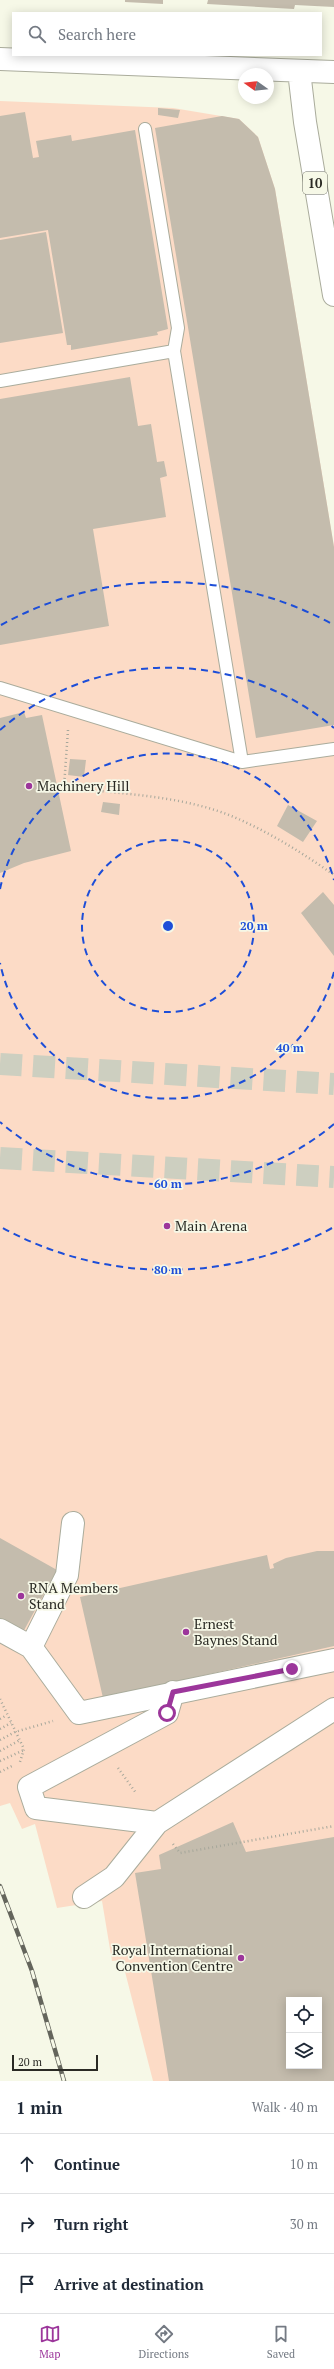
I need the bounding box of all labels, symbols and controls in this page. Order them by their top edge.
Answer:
search box [12,12,322,56]
icon: search [26,23,48,45]
text: Search here [58,24,136,44]
north arrow [238,68,274,104]
road number: 10 [303,172,327,194]
place label: Machinery Hill [37,776,129,795]
marker: Machinery Hill [24,781,34,791]
text: 20 m [240,918,268,933]
centre of rings [161,919,175,933]
text: 40 m [276,1040,304,1055]
text: 60 m [154,1176,182,1191]
place label: Main Arena [175,1216,247,1235]
marker: Main Arena [162,1221,172,1231]
text: 80 m [154,1262,182,1277]
place label: RNA Members Stand [29,1578,118,1613]
marker: RNA Members Stand [16,1591,26,1601]
place label: Ernest Baynes Stand [194,1614,278,1649]
marker: Ernest Baynes Stand [181,1627,191,1637]
route end [283,1660,301,1678]
route start [158,1704,176,1722]
place label: Royal International Convention Centre [112,1940,233,1975]
marker: Royal International Convention Centre [236,1953,246,1963]
map controls [286,1997,322,2069]
button: locate [286,1997,322,2033]
button: layers [286,2033,322,2069]
scale bar [12,2053,98,2072]
text: 20 m [18,2055,42,2069]
text: 1 min [16,2096,63,2119]
text: Walk · 40 m [252,2098,318,2116]
icon: ahead [16,2153,38,2175]
text: Continue [54,2154,120,2174]
text: 10 m [290,2155,318,2173]
icon: right [16,2213,38,2235]
text: Turn right [54,2214,129,2234]
text: 30 m [290,2215,318,2233]
icon: arrive [16,2273,38,2295]
text: Arrive at destination [54,2274,204,2294]
tab: Map [39,2323,61,2361]
tab: Directions [138,2323,189,2361]
tab: Saved [267,2323,295,2361]

